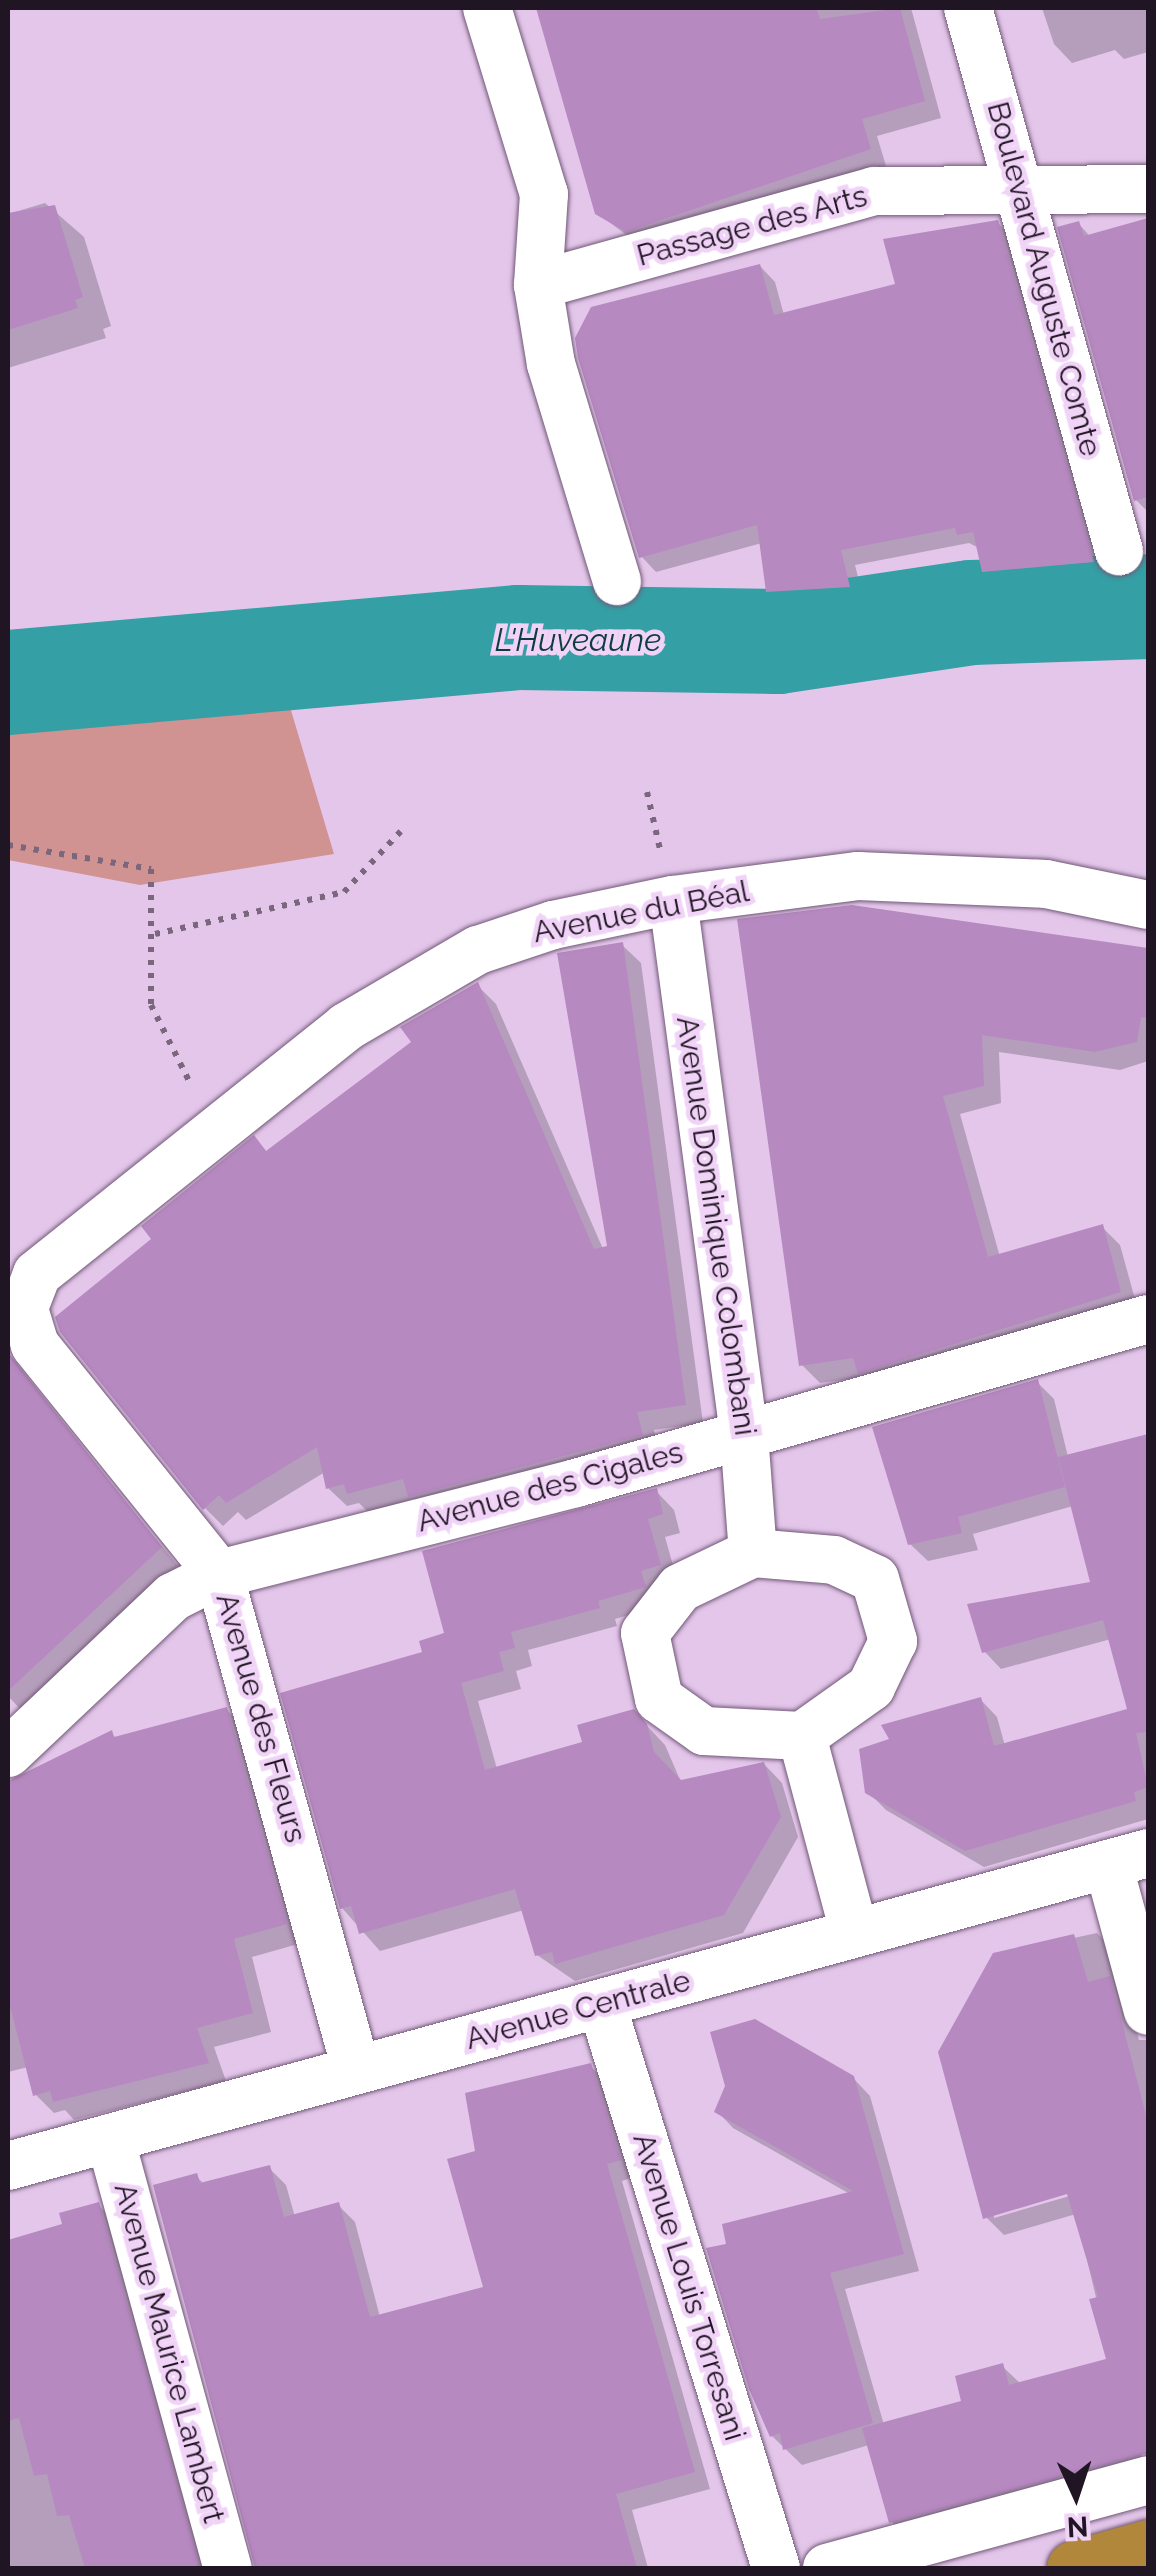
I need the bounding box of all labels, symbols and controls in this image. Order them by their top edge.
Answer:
street label: Boulevard Auguste Comte [979,97,1109,461]
street label: Passage des Arts [633,178,871,274]
water label: L'Huveaune [495,621,661,659]
street label: Avenue du Béal [530,873,752,951]
street label: Avenue Dominique Colombani [669,1014,763,1438]
street label: Avenue des Cigales [413,1434,687,1540]
street label: Avenue des Fleurs [208,1589,314,1847]
street label: Avenue Centrale [462,1963,694,2057]
street label: Avenue Louis Torresani [625,2129,753,2445]
street label: Avenue Maurice Lambert [106,2179,232,2527]
north arrow [1026,2446,1126,2546]
text: N [1066,2509,1089,2543]

